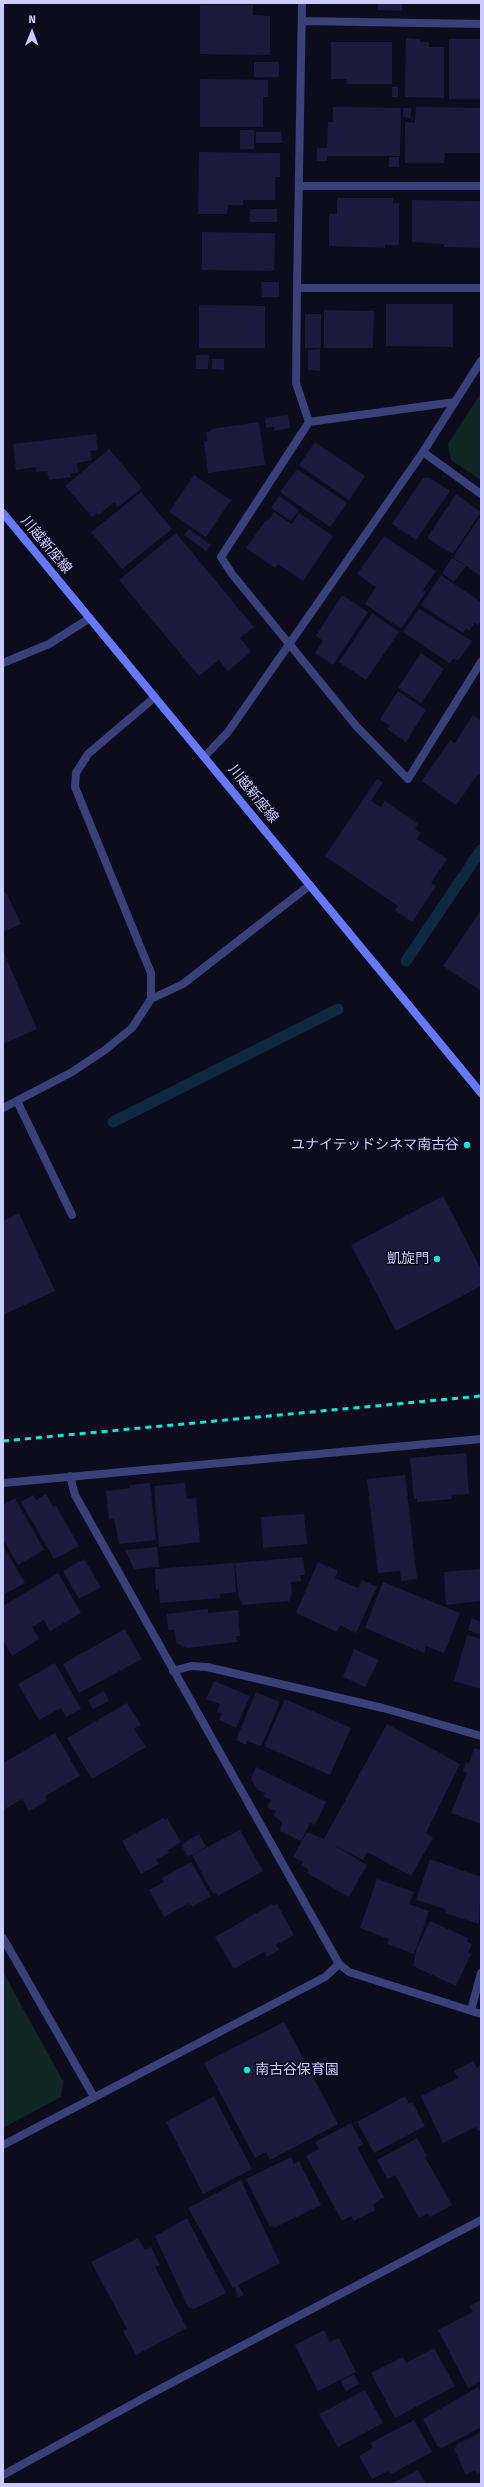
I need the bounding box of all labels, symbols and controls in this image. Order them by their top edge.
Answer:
north arrow [12,12,52,52]
text: N [28,13,36,26]
street label: 川越新座線 [17,513,75,577]
street label: 川越新座線 [224,762,282,826]
place label: ユナイテッドシネマ南古谷 [291,1137,459,1153]
marker: ユナイテッドシネマ南古谷 [462,1140,472,1150]
place label: 凱旋門 [387,1251,429,1267]
marker: 凱旋門 [432,1254,442,1264]
place label: 南古谷保育園 [255,2062,339,2078]
marker: 南古谷保育園 [242,2065,252,2075]

